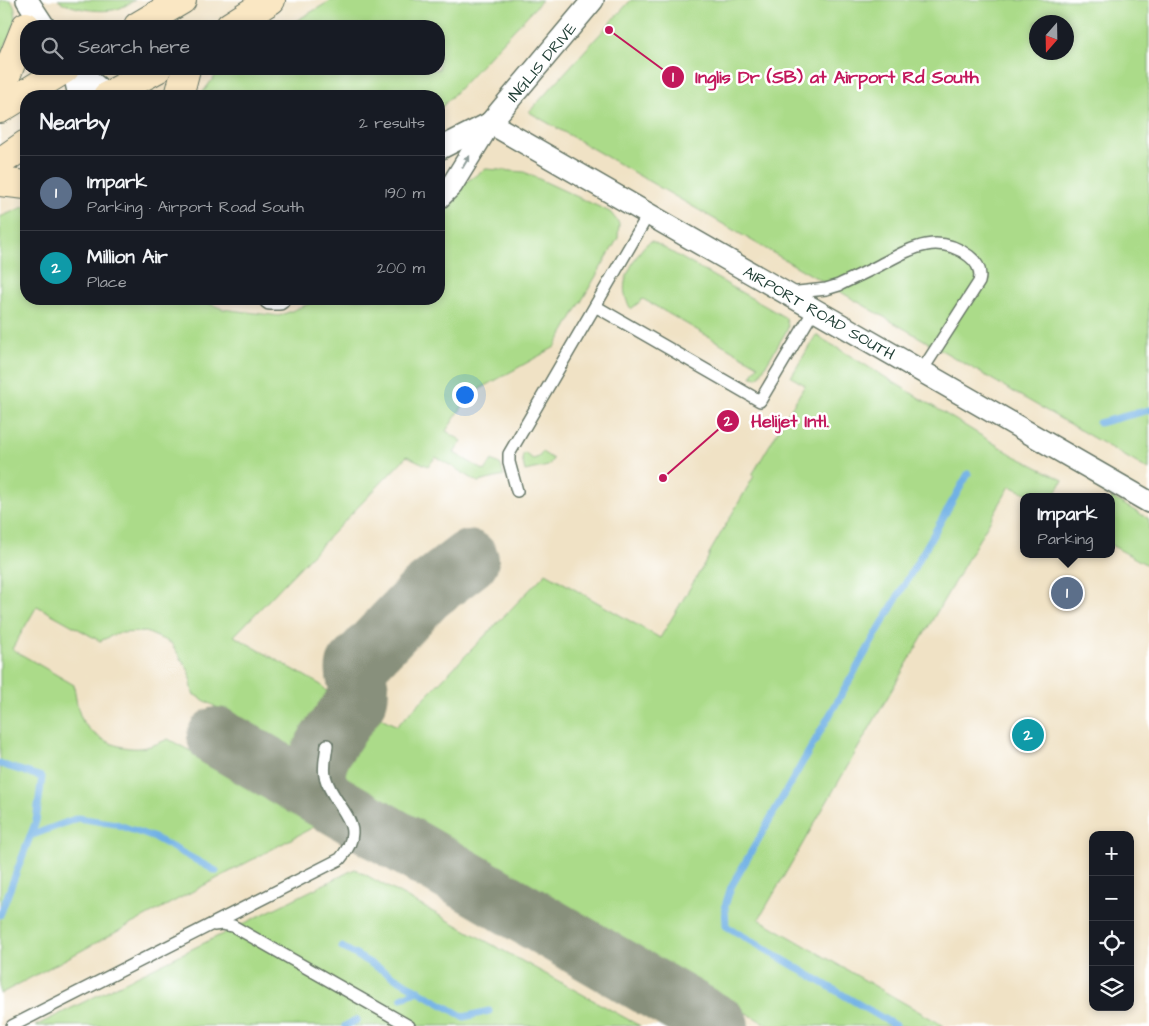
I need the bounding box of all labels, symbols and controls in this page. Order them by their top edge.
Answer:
north arrow [1029,15,1074,60]
street label: INGLIS DRIVE [502,18,582,107]
search box [20,20,445,75]
icon: search [38,34,66,62]
text: Search here [78,34,190,61]
callout: Inglis Dr (SB) at Airport Rd South [660,60,989,93]
text: Inglis Dr (SB) at Airport Rd South [695,65,980,91]
text: 1 [672,67,674,88]
text: Nearby [40,108,110,137]
text: 2 results [359,112,425,134]
one-way arrow [461,156,471,169]
text: Impark [87,169,147,196]
text: 1 [55,182,57,204]
text: 190 m [385,182,425,204]
text: Parking · Airport Road South [87,196,304,218]
text: Million Air [87,244,168,271]
text: 2 [51,257,61,279]
text: 200 m [377,257,425,279]
street label: AIRPORT ROAD SOUTH [739,261,899,366]
text: Place [87,271,127,293]
your location [452,382,478,408]
callout: Helijet Intl. [716,404,839,437]
text: Helijet Intl. [751,409,829,434]
text: 2 [723,411,733,432]
popup [1020,493,1115,558]
text: Impark [1037,501,1098,528]
text: Parking [1037,528,1093,550]
pin: 1 [1051,574,1083,612]
pin: 2 [1012,716,1044,754]
map controls [1089,831,1134,1011]
button: + [1089,831,1134,876]
button: − [1089,876,1134,921]
button: locate [1089,921,1134,966]
button: layers [1089,966,1134,1011]

